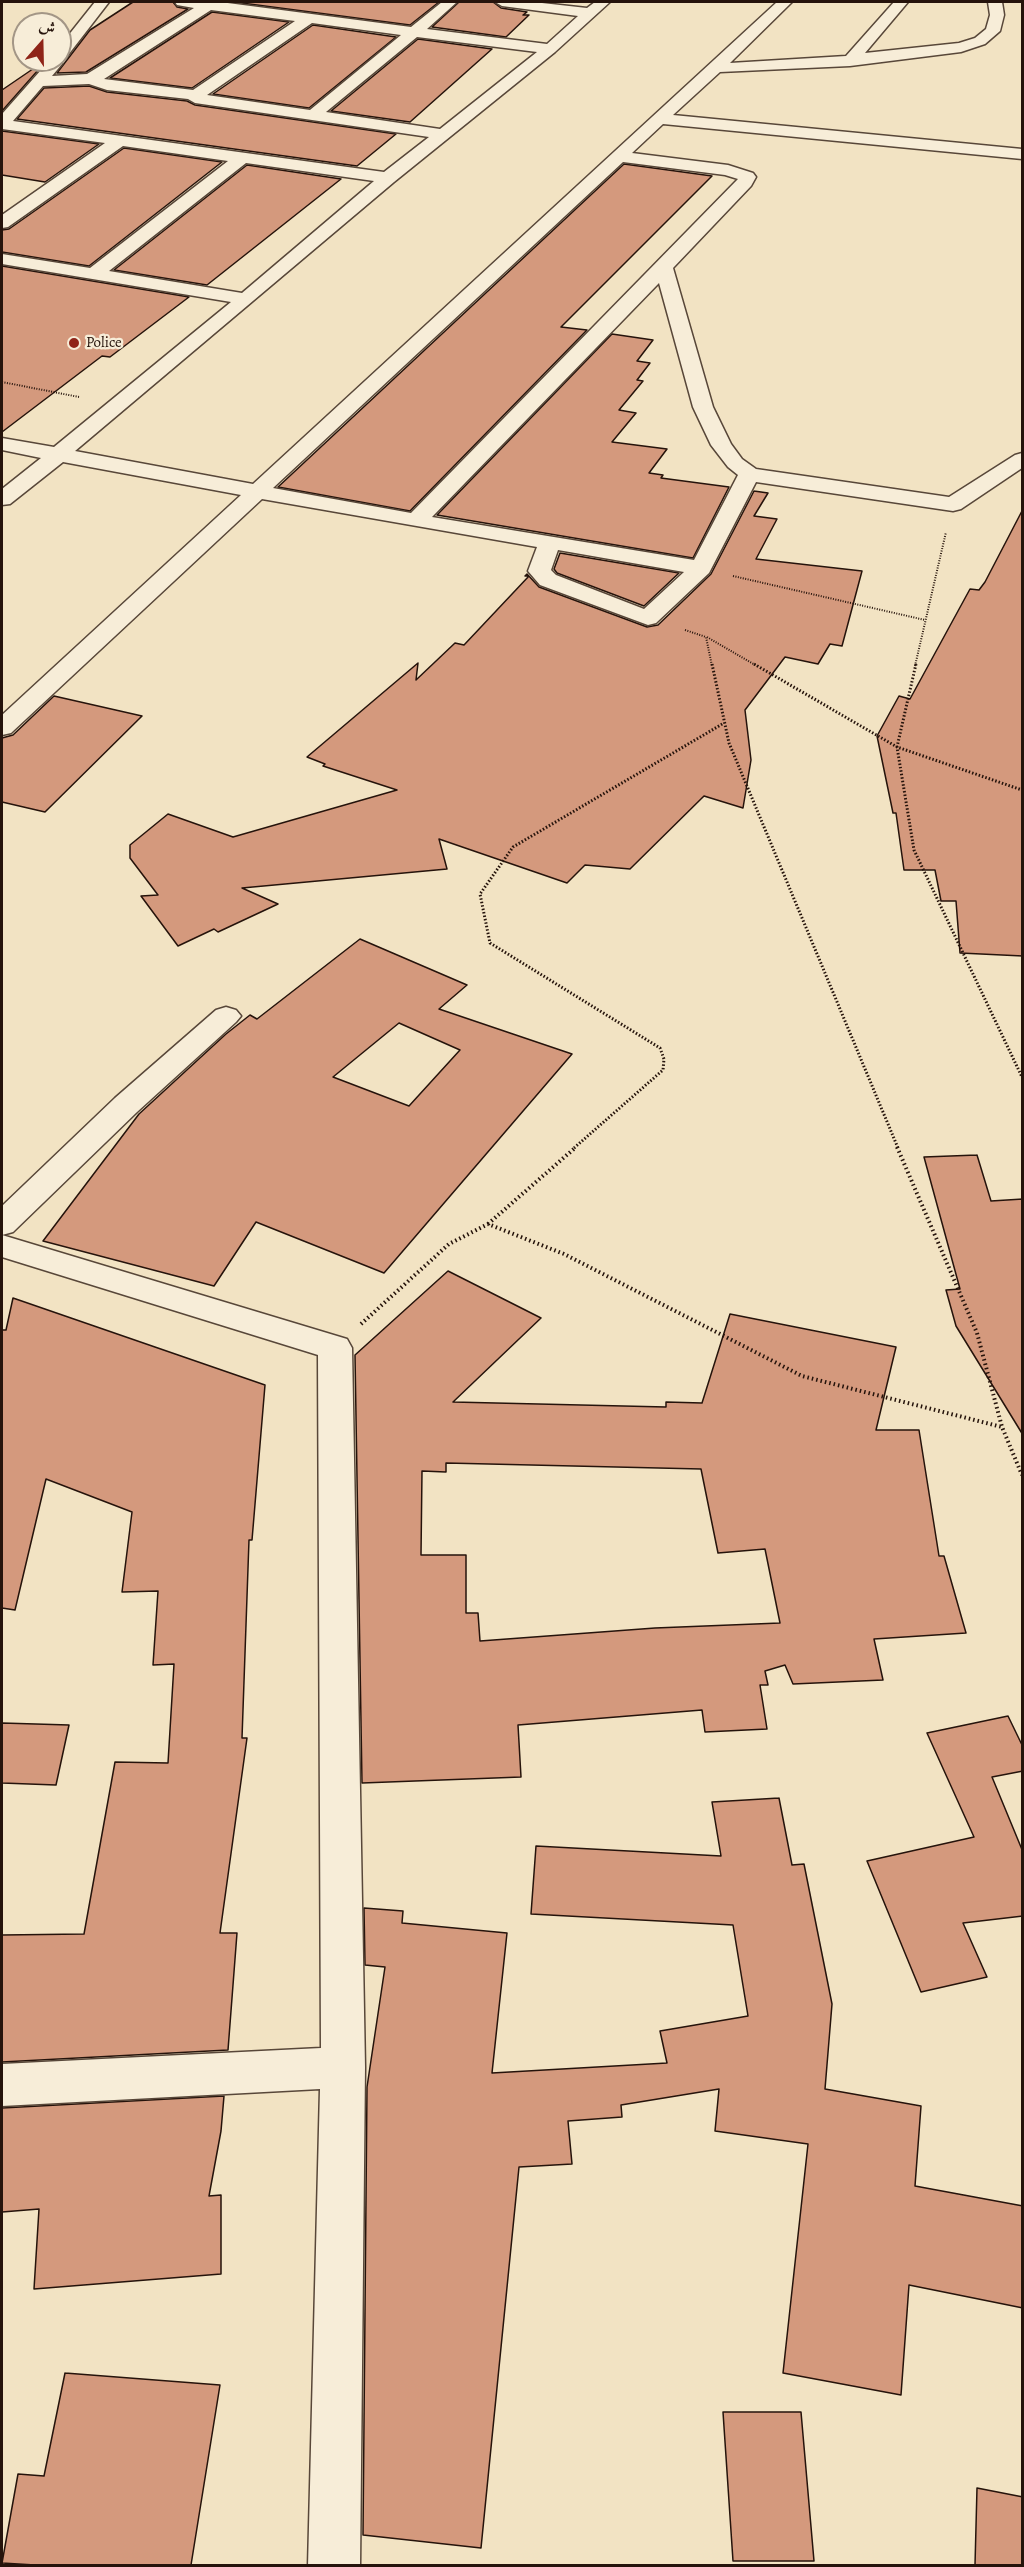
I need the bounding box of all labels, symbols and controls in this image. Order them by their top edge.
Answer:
north arrow [12,12,72,72]
text: ش [36,14,59,40]
place label: Police [86,334,122,352]
marker: Police [67,336,81,350]

